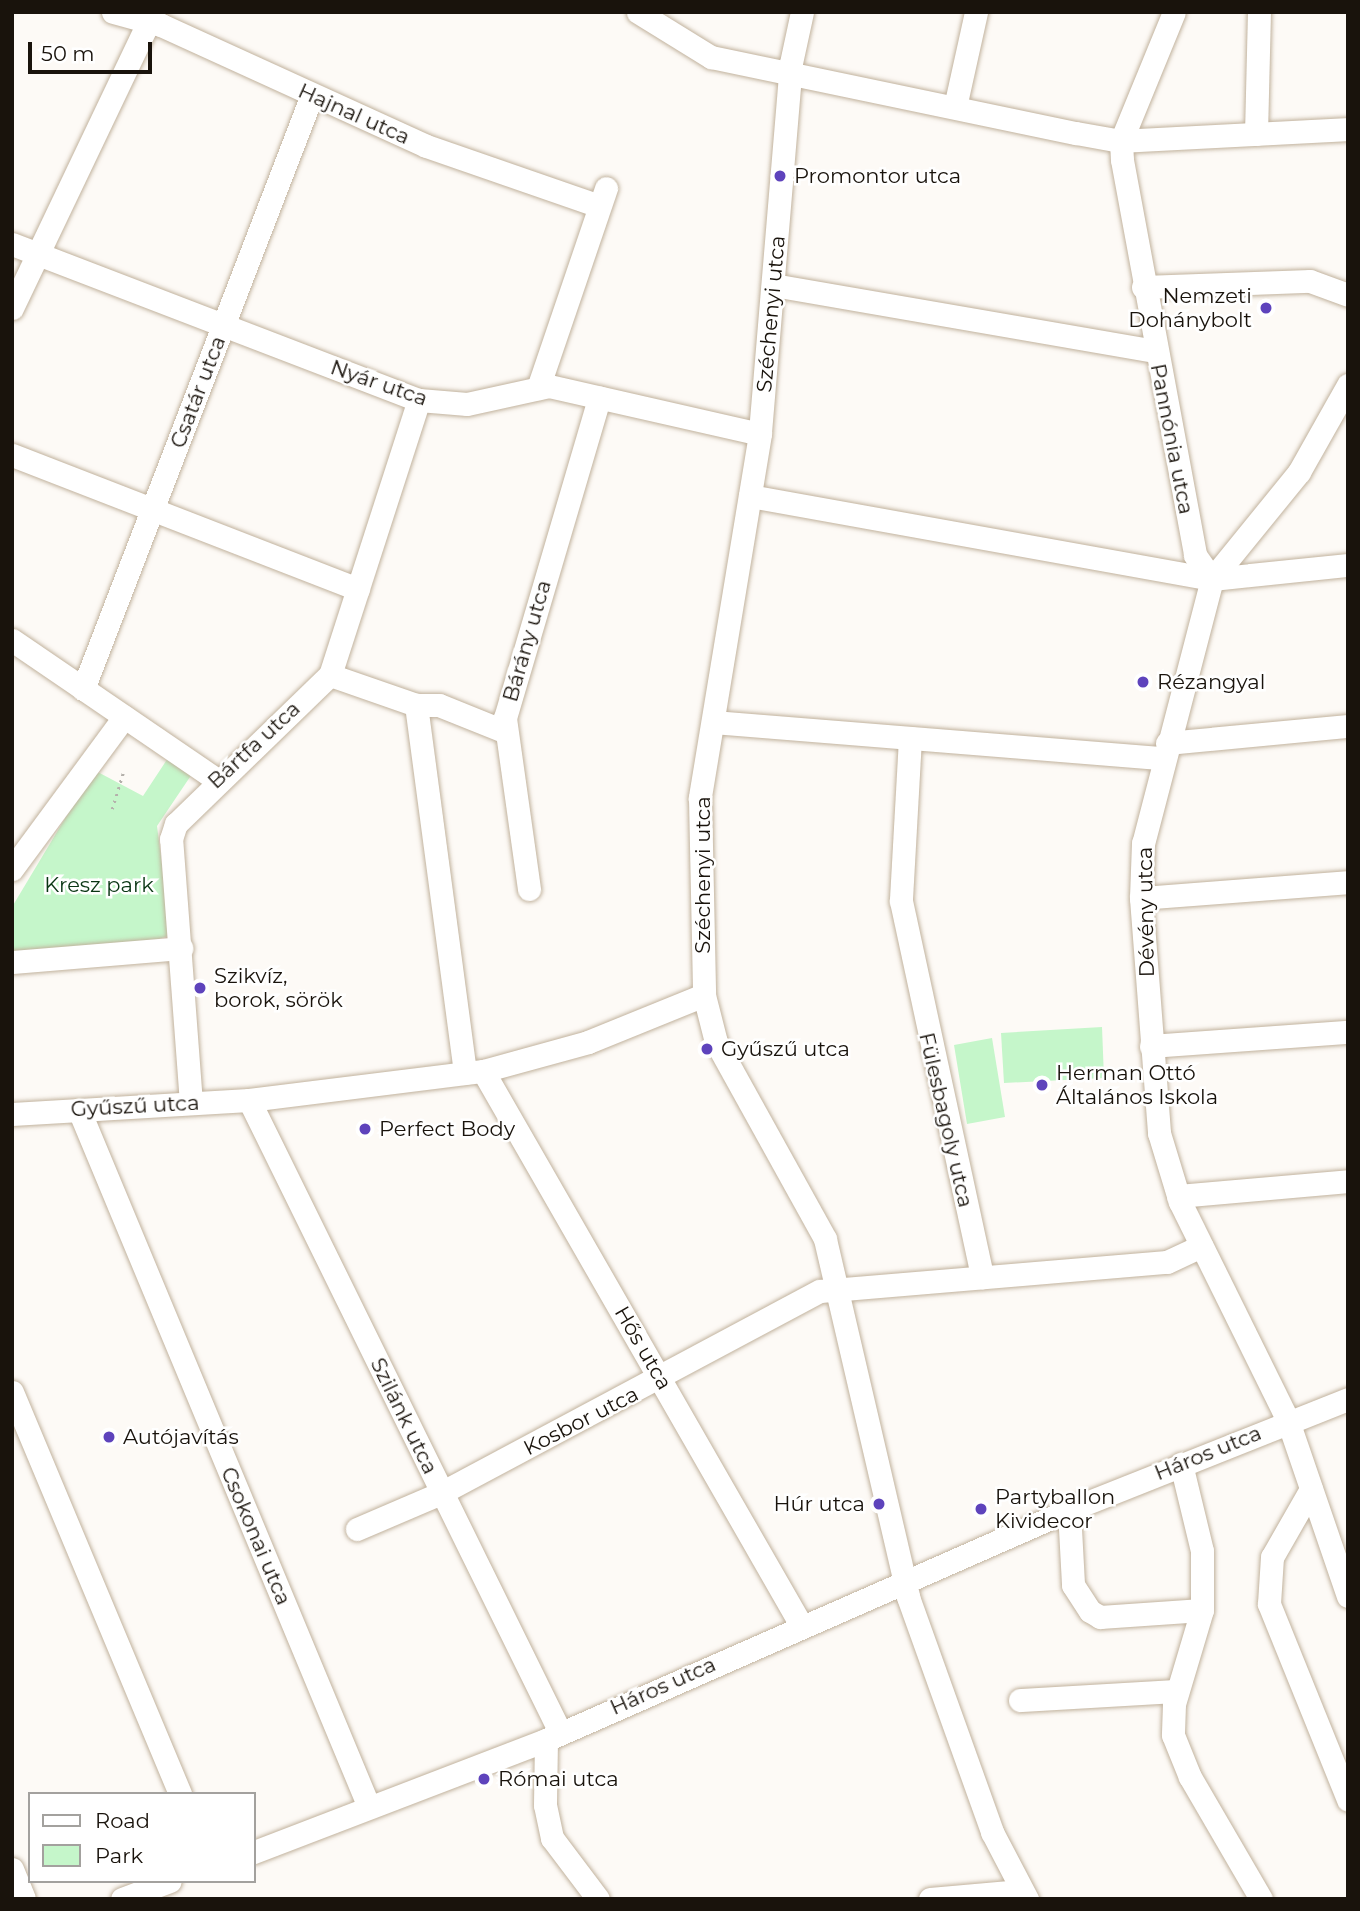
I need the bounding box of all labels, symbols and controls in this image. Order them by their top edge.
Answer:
scale bar [32,28,156,72]
text: 50 m [41,41,95,66]
street label: Hajnal utca [294,78,414,150]
place label: Promontor utca [794,163,961,189]
marker: Promontor utca [772,168,788,184]
street label: Széchenyi utca [752,234,790,394]
place label: Nemzeti Dohánybolt [1128,283,1252,333]
marker: Nemzeti Dohánybolt [1258,300,1274,316]
street label: Csatár utca [165,332,231,452]
street label: Nyár utca [327,355,431,411]
street label: Pannónia utca [1145,362,1199,516]
street label: Bárány utca [498,577,556,705]
place label: Rézangyal [1157,669,1265,695]
marker: Rézangyal [1135,674,1151,690]
street label: Bártfa utca [203,696,305,794]
street label: Széchenyi utca [690,796,716,954]
street label: Dévény utca [1132,846,1160,978]
park label: Kresz park [44,872,154,898]
place label: Szikvíz, borok, sörök [214,963,343,1013]
marker: Szikvíz, borok, sörök [192,980,208,996]
street label: Fülesbagoly utca [914,1030,978,1210]
place label: Gyűszű utca [721,1036,850,1062]
marker: Gyűszű utca [699,1041,715,1057]
place label: Herman Ottó Általános Iskola [1056,1060,1218,1110]
marker: Herman Ottó Általános Iskola [1034,1077,1050,1093]
street label: Gyűszű utca [70,1090,200,1122]
place label: Perfect Body [379,1116,515,1142]
marker: Perfect Body [357,1121,373,1137]
street label: Hős utca [609,1302,677,1394]
street label: Szilánk utca [365,1354,443,1478]
street label: Kosbor utca [519,1381,643,1461]
street label: Háros utca [1151,1420,1265,1486]
place label: Autójavítás [123,1424,239,1450]
marker: Autójavítás [101,1429,117,1445]
street label: Csokonai utca [216,1463,296,1609]
place label: Partyballon Kividecor [995,1484,1115,1534]
place label: Húr utca [773,1491,865,1517]
marker: Húr utca [871,1496,887,1512]
marker: Partyballon Kividecor [973,1501,989,1517]
street label: Háros utca [606,1652,720,1720]
place label: Római utca [498,1766,619,1792]
marker: Római utca [476,1771,492,1787]
legend [28,1792,256,1883]
text: Road [95,1808,150,1833]
text: Park [95,1843,143,1868]

